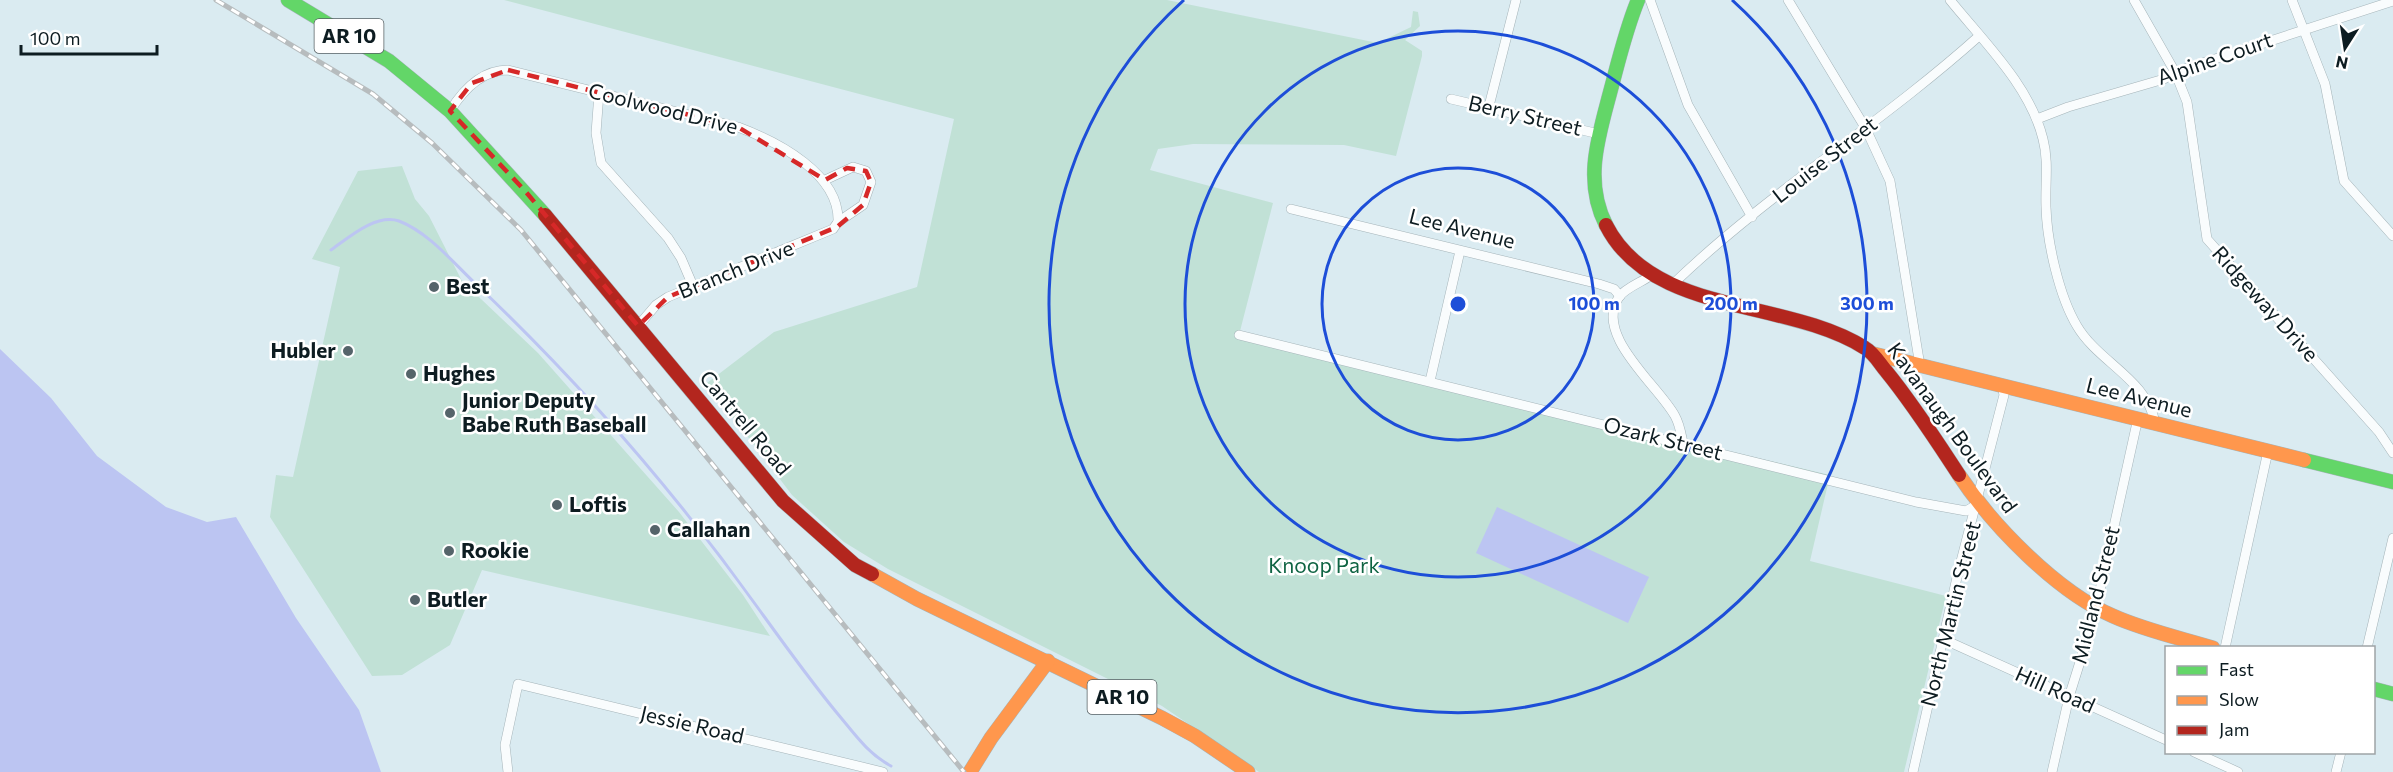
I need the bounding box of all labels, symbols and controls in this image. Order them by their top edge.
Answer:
scale bar [21,18,158,56]
north arrow [2315,18,2375,78]
road number: AR 10 [314,19,384,53]
street label: Alpine Court [2154,26,2276,89]
text: 100 m [30,27,80,49]
text: N [2334,53,2350,74]
street label: Coolwood Drive [586,77,741,138]
street label: Berry Street [1466,89,1585,140]
street label: Louise Street [1767,110,1881,207]
street label: Lee Avenue [1407,202,1518,253]
street label: Branch Drive [674,234,797,303]
street label: Ridgeway Drive [2208,240,2324,366]
place label: Best [446,273,490,298]
marker: Best [427,280,441,294]
text: 100 m [1568,292,1620,314]
text: 200 m [1704,292,1758,314]
text: 300 m [1840,292,1894,314]
centre of rings [1448,294,1468,314]
place label: Hubler [270,337,336,362]
street label: Kavanaugh Boulevard [1883,337,2023,517]
marker: Hubler [341,344,355,358]
place label: Hughes [423,360,495,385]
street label: Cantrell Road [695,365,797,479]
marker: Hughes [404,367,418,381]
street label: Lee Avenue [2084,371,2195,422]
place label: Junior Deputy Babe Ruth Baseball [462,387,647,436]
marker: Junior Deputy Babe Ruth Baseball [443,406,457,420]
street label: Ozark Street [1601,411,1725,464]
place label: Loftis [569,491,627,516]
marker: Loftis [550,498,564,512]
place label: Callahan [667,516,750,541]
street label: North Martin Street [1914,518,1985,709]
marker: Callahan [648,523,662,537]
street label: Midland Street [2065,523,2124,666]
place label: Rookie [461,537,529,562]
marker: Rookie [442,544,456,558]
park label: Knoop Park [1268,552,1380,577]
place label: Butler [427,586,488,611]
marker: Butler [408,593,422,607]
legend [2165,646,2375,754]
text: Fast [2219,658,2254,680]
street label: Hill Road [2012,660,2099,717]
road number: AR 10 [1088,680,1156,714]
text: Slow [2219,688,2259,710]
street label: Jessie Road [638,699,747,748]
text: Jam [2219,718,2249,740]

